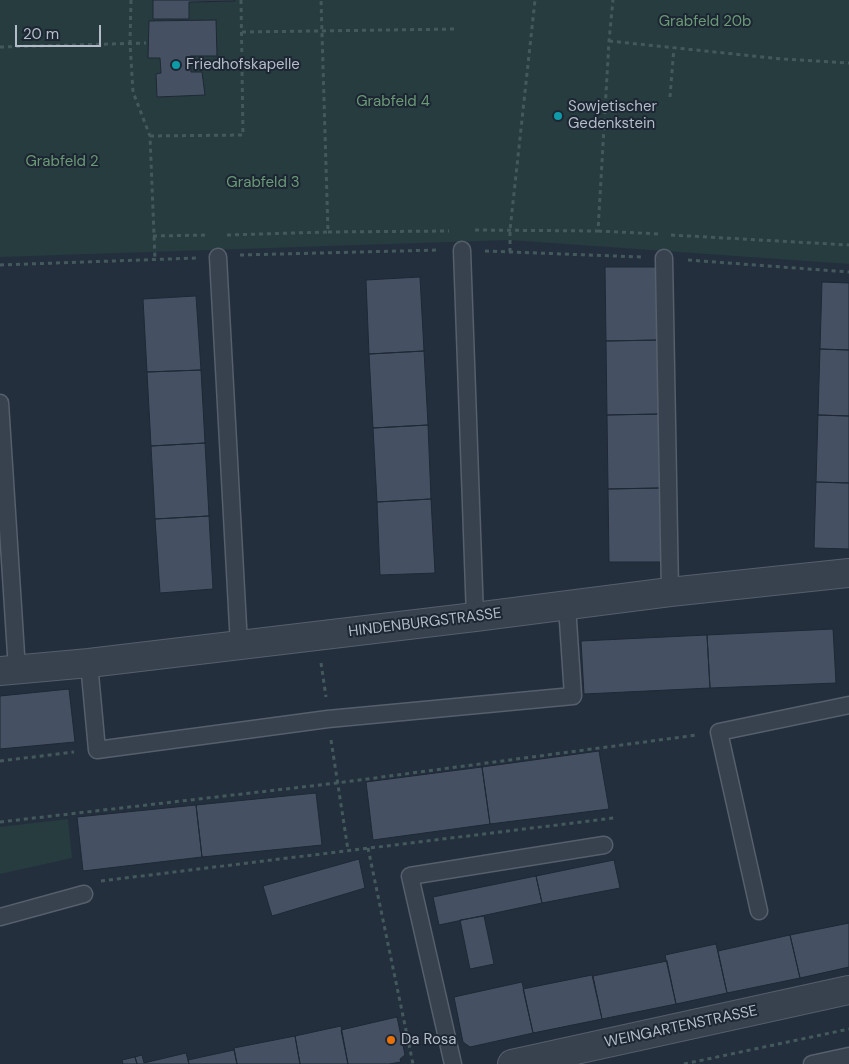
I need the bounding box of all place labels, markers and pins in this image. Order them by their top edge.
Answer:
place label: Friedhofskapelle [186,56,300,74]
marker: Friedhofskapelle [170,59,182,71]
place label: Sowjetischer Gedenkstein [568,98,657,133]
marker: Sowjetischer Gedenkstein [552,110,564,122]
place label: Da Rosa [401,1031,457,1049]
marker: Da Rosa [385,1034,397,1046]

